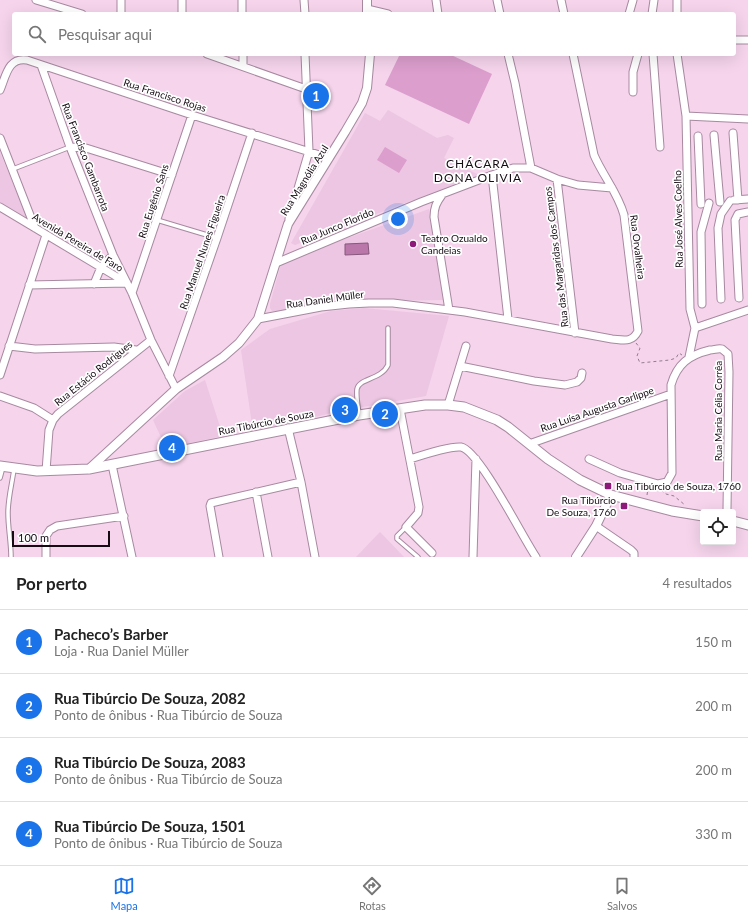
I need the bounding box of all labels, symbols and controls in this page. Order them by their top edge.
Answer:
search box [12,12,736,56]
icon: search [26,23,48,45]
text: Pesquisar aqui [58,25,152,43]
street label: Rua Francisco Rojas [122,76,208,114]
pin: 1 [303,81,329,111]
street label: Rua Francisco Gambarrota [60,101,112,213]
street label: Rua Magnólia Azul [277,143,331,217]
district label: CHÁCARA DONA OLIVIA [434,156,522,185]
street label: Rua Eugênio Sans [135,162,171,240]
street label: Rua José Alves Coelho [671,170,685,268]
street label: Rua das Margaridas dos Campos [541,186,571,328]
street label: Rua Manuel Nunes Figueira [177,193,227,311]
street label: Rua Junco Florido [299,205,376,247]
your location [388,209,408,229]
street label: Avenida Pereira de Faro [31,210,126,274]
street label: Rua Orvalheira [628,214,648,280]
place label: Teatro Ozualdo Candeias [421,232,488,256]
marker: Teatro Ozualdo Candeias [408,239,418,249]
street label: Rua Daniel Müller [285,288,365,310]
street label: Rua Estácio Rodrigues [52,338,134,408]
street label: Rua Maria Célia Corrêa [712,361,724,461]
street label: Rua Luísa Augusta Garlippe [539,384,655,434]
pin: 3 [332,395,358,425]
pin: 2 [372,399,398,429]
street label: Rua Tibúrcio de Souza [217,407,315,437]
pin: 4 [159,433,185,463]
place label: Rua Tibúrcio de Souza, 1760 [616,480,741,492]
marker: Rua Tibúrcio de Souza, 1760 [603,481,613,491]
place label: Rua Tibúrcio De Souza, 1760 [546,494,616,518]
marker: Rua Tibúrcio De Souza, 1760 [619,501,629,511]
map controls [700,509,736,545]
button: locate [700,509,736,545]
scale bar [12,529,110,548]
text: 100 m [18,531,49,544]
text: Por perto [16,573,87,594]
text: 4 resultados [662,575,732,591]
text: Pacheco’s Barber [54,625,168,643]
text: 1 [25,634,33,650]
text: 150 m [695,634,732,650]
text: Loja · Rua Daniel Müller [54,643,189,659]
text: Rua Tibúrcio De Souza, 2082 [54,689,246,707]
text: 2 [25,698,33,714]
text: 200 m [695,698,732,714]
text: Ponto de ônibus · Rua Tibúrcio de Souza [54,707,282,723]
text: Rua Tibúrcio De Souza, 2083 [54,753,246,771]
text: 3 [25,762,33,778]
text: 200 m [695,762,732,778]
text: Ponto de ônibus · Rua Tibúrcio de Souza [54,771,282,787]
text: Rua Tibúrcio De Souza, 1501 [54,817,246,835]
text: 4 [25,826,33,842]
text: 330 m [695,826,732,842]
text: Ponto de ônibus · Rua Tibúrcio de Souza [54,835,282,851]
tab: Mapa [111,875,138,912]
tab: Rotas [359,875,386,912]
tab: Salvos [607,875,637,912]

